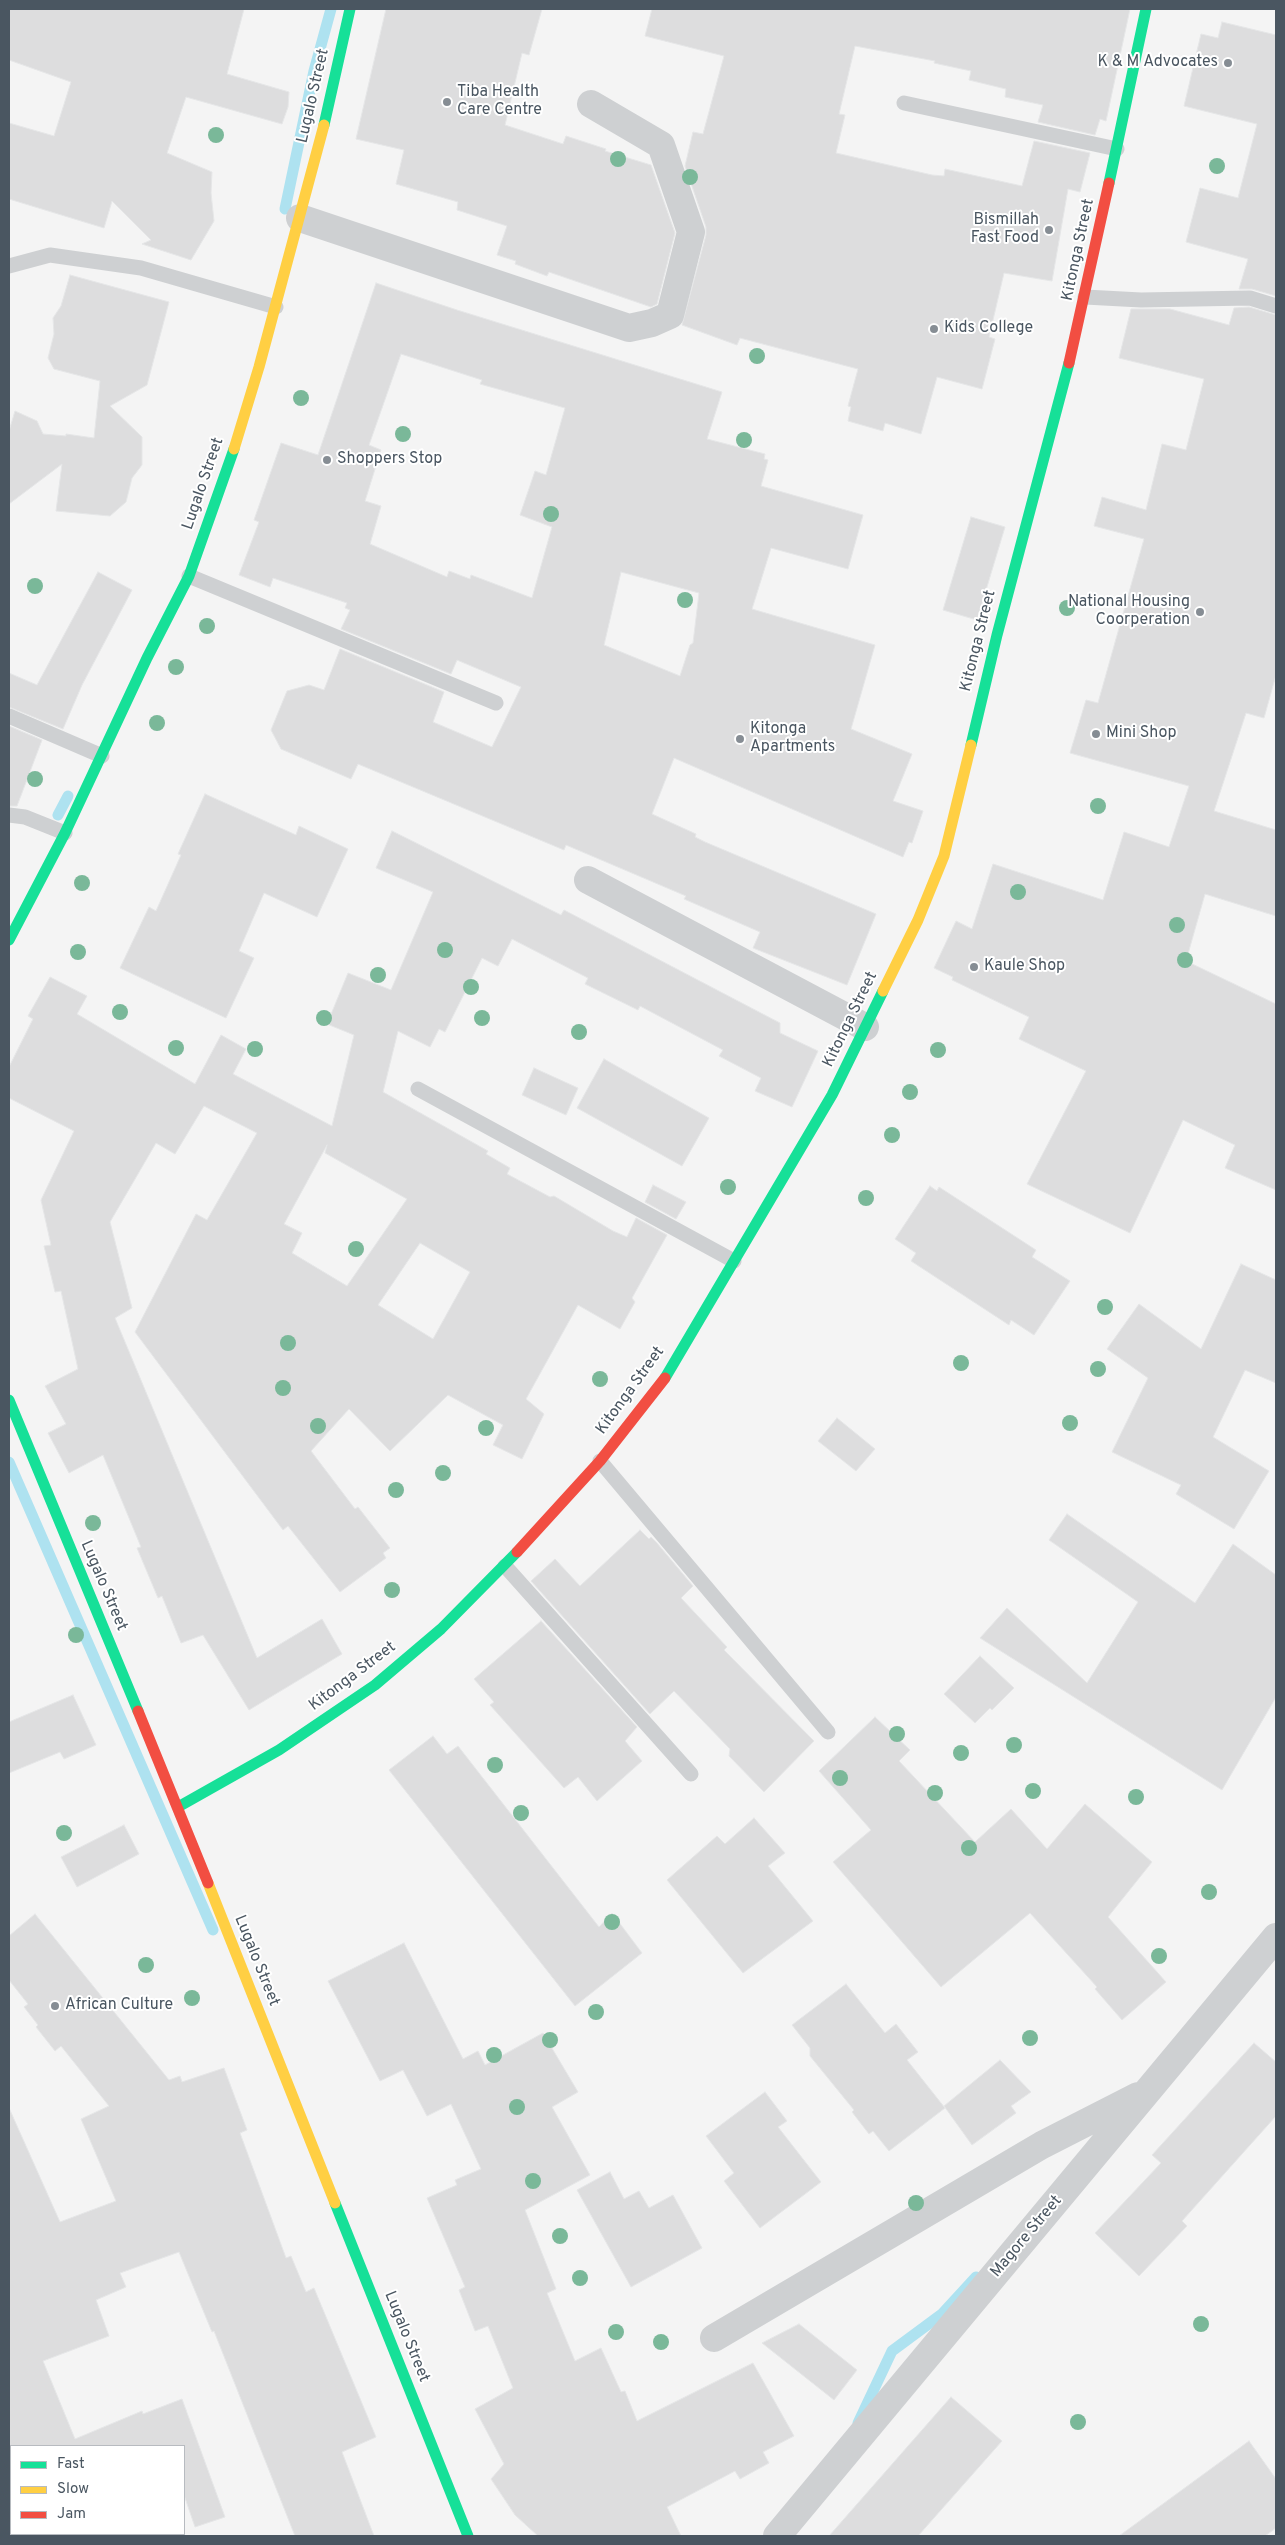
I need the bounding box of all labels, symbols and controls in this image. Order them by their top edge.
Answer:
street label: Lugalo Street [294,47,334,145]
place label: K & M Advocates [1098,53,1218,73]
marker: K & M Advocates [1222,57,1234,69]
place label: Tiba Health Care Centre [457,83,542,121]
marker: Tiba Health Care Centre [441,96,453,108]
street label: Kitonga Street [1059,197,1099,303]
place label: Bismillah Fast Food [971,211,1039,249]
marker: Bismillah Fast Food [1043,224,1055,236]
place label: Kids College [944,319,1033,339]
marker: Kids College [928,323,940,335]
street label: Lugalo Street [179,435,229,533]
place label: Shoppers Stop [337,450,442,470]
marker: Shoppers Stop [321,454,333,466]
street label: Kitonga Street [957,588,1001,694]
place label: National Housing Coorperation [1068,593,1190,631]
marker: National Housing Coorperation [1194,606,1206,618]
place label: Kitonga Apartments [750,720,835,758]
place label: Mini Shop [1106,724,1176,744]
marker: Mini Shop [1090,728,1102,740]
marker: Kitonga Apartments [734,733,746,745]
place label: Kaule Shop [984,957,1065,977]
marker: Kaule Shop [968,961,980,973]
street label: Kitonga Street [820,969,882,1071]
street label: Kitonga Street [593,1343,669,1439]
street label: Lugalo Street [75,1538,131,1634]
street label: Kitonga Street [306,1638,400,1716]
street label: Lugalo Street [229,1913,283,2009]
place label: African Culture [65,1996,173,2016]
marker: African Culture [49,2000,61,2012]
street label: Magore Street [987,2192,1067,2282]
street label: Lugalo Street [379,2289,433,2385]
legend [10,2445,185,2535]
text: Fast [57,2455,85,2474]
text: Slow [57,2480,89,2499]
text: Jam [57,2505,86,2524]

